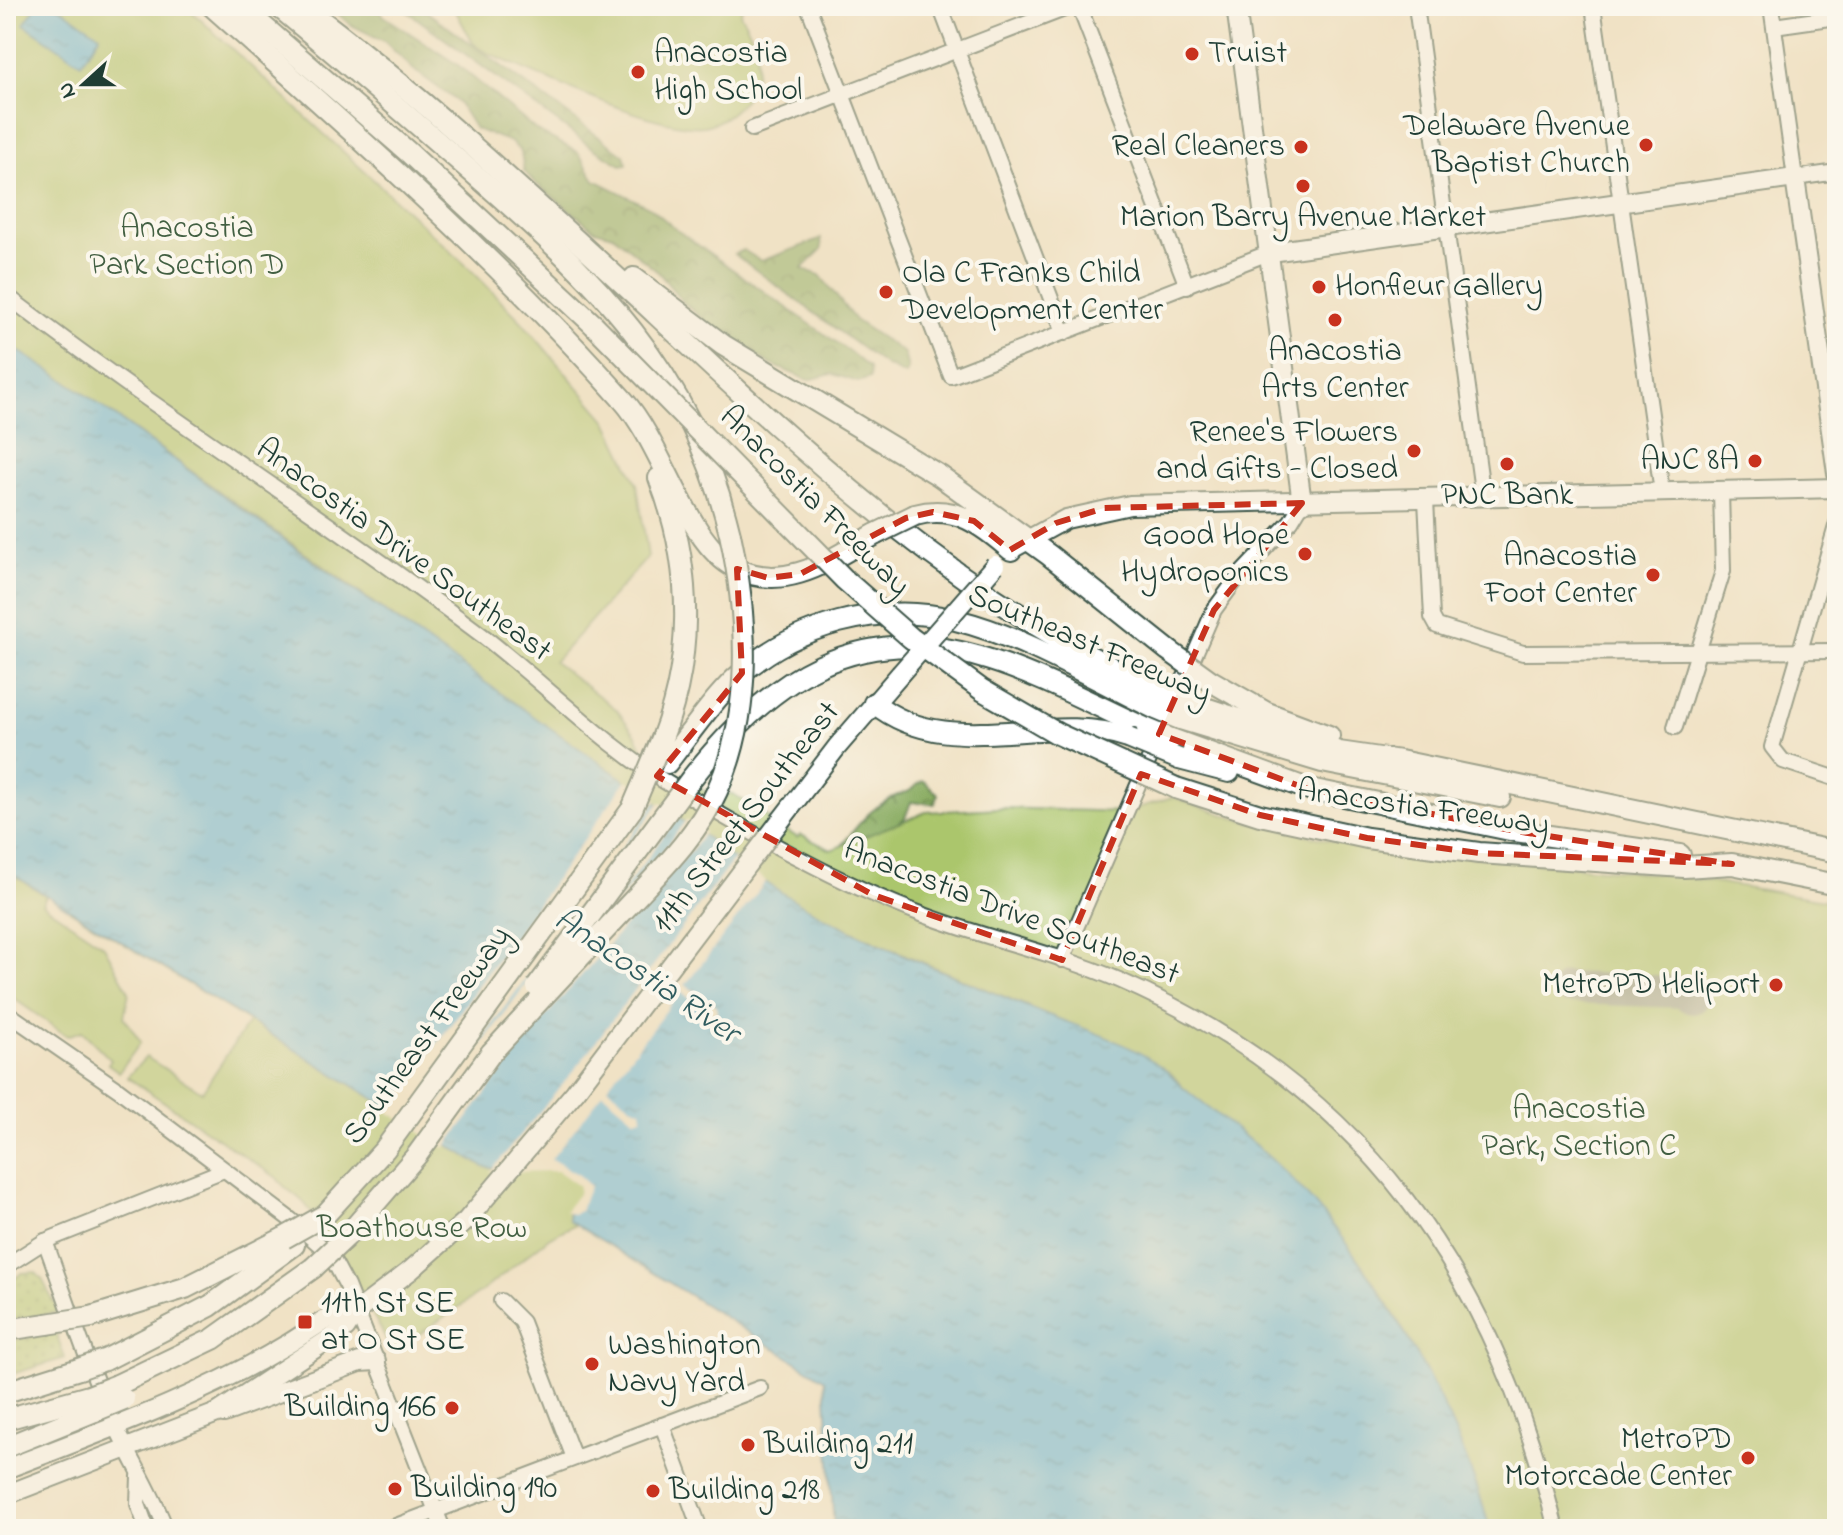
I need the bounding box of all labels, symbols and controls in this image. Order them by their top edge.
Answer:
place label: Anacostia High School [654,31,802,115]
place label: Truist [1208,31,1288,78]
north arrow [44,44,124,124]
marker: Truist [1183,45,1201,63]
marker: Anacostia High School [629,63,647,81]
text: N [51,77,86,103]
place label: Delaware Avenue Baptist Church [1402,104,1631,188]
place label: Real Cleaners [1111,124,1285,171]
marker: Delaware Avenue Baptist Church [1637,136,1655,154]
marker: Real Cleaners [1292,138,1310,156]
marker: Marion Barry Avenue Market [1294,177,1312,195]
place label: Marion Barry Avenue Market [1120,195,1487,242]
park label: Anacostia Park Section D [89,206,285,290]
place label: Ola C Franks Child Development Center [901,251,1163,335]
place label: Honfleur Gallery [1335,264,1543,311]
marker: Honfleur Gallery [1310,278,1328,296]
marker: Ola C Franks Child Development Center [877,283,895,301]
marker: Anacostia Arts Center [1326,311,1344,329]
place label: Anacostia Arts Center [1261,329,1409,413]
street label: Anacostia Freeway [707,395,921,609]
place label: Renee's Flowers and Gifts - Closed [1156,410,1398,494]
street label: Anacostia Drive Southeast [245,427,561,675]
place label: ANC 8A [1640,438,1739,485]
marker: Renee's Flowers and Gifts - Closed [1405,442,1423,460]
marker: ANC 8A [1746,452,1764,470]
marker: PNC Bank [1498,455,1516,473]
place label: PNC Bank [1441,473,1574,520]
place label: Good Hope Hydroponics [1121,513,1290,597]
place label: Anacostia Foot Center [1483,534,1637,618]
marker: Good Hope Hydroponics [1296,545,1314,563]
marker: Anacostia Foot Center [1644,566,1662,584]
street label: Southeast Freeway [960,572,1218,718]
street label: 11th Street Southeast [641,692,853,944]
street label: Anacostia Freeway [1294,768,1552,850]
street label: Anacostia Drive Southeast [836,827,1186,999]
water label: Anacostia River [543,896,753,1060]
street label: Southeast Freeway [332,917,524,1155]
place label: MetroPD Heliport [1542,962,1760,1009]
marker: MetroPD Heliport [1767,976,1785,994]
park label: Anacostia Park, Section C [1482,1087,1676,1171]
park label: Boathouse Row [316,1206,527,1253]
place label: 11th St SE at O St SE [321,1281,465,1365]
marker: 11th St SE at O St SE [296,1313,314,1331]
place label: Washington Navy Yard [608,1323,761,1407]
marker: Washington Navy Yard [583,1355,601,1373]
place label: Building 166 [284,1385,436,1432]
marker: Building 166 [443,1399,461,1417]
place label: MetroPD Motorcade Center [1504,1417,1732,1501]
place label: Building 211 [763,1422,913,1469]
marker: Building 211 [739,1436,757,1454]
marker: MetroPD Motorcade Center [1739,1449,1757,1467]
place label: Building 190 [410,1466,557,1513]
place label: Building 218 [668,1468,820,1515]
marker: Building 190 [386,1480,404,1498]
marker: Building 218 [644,1482,662,1500]

